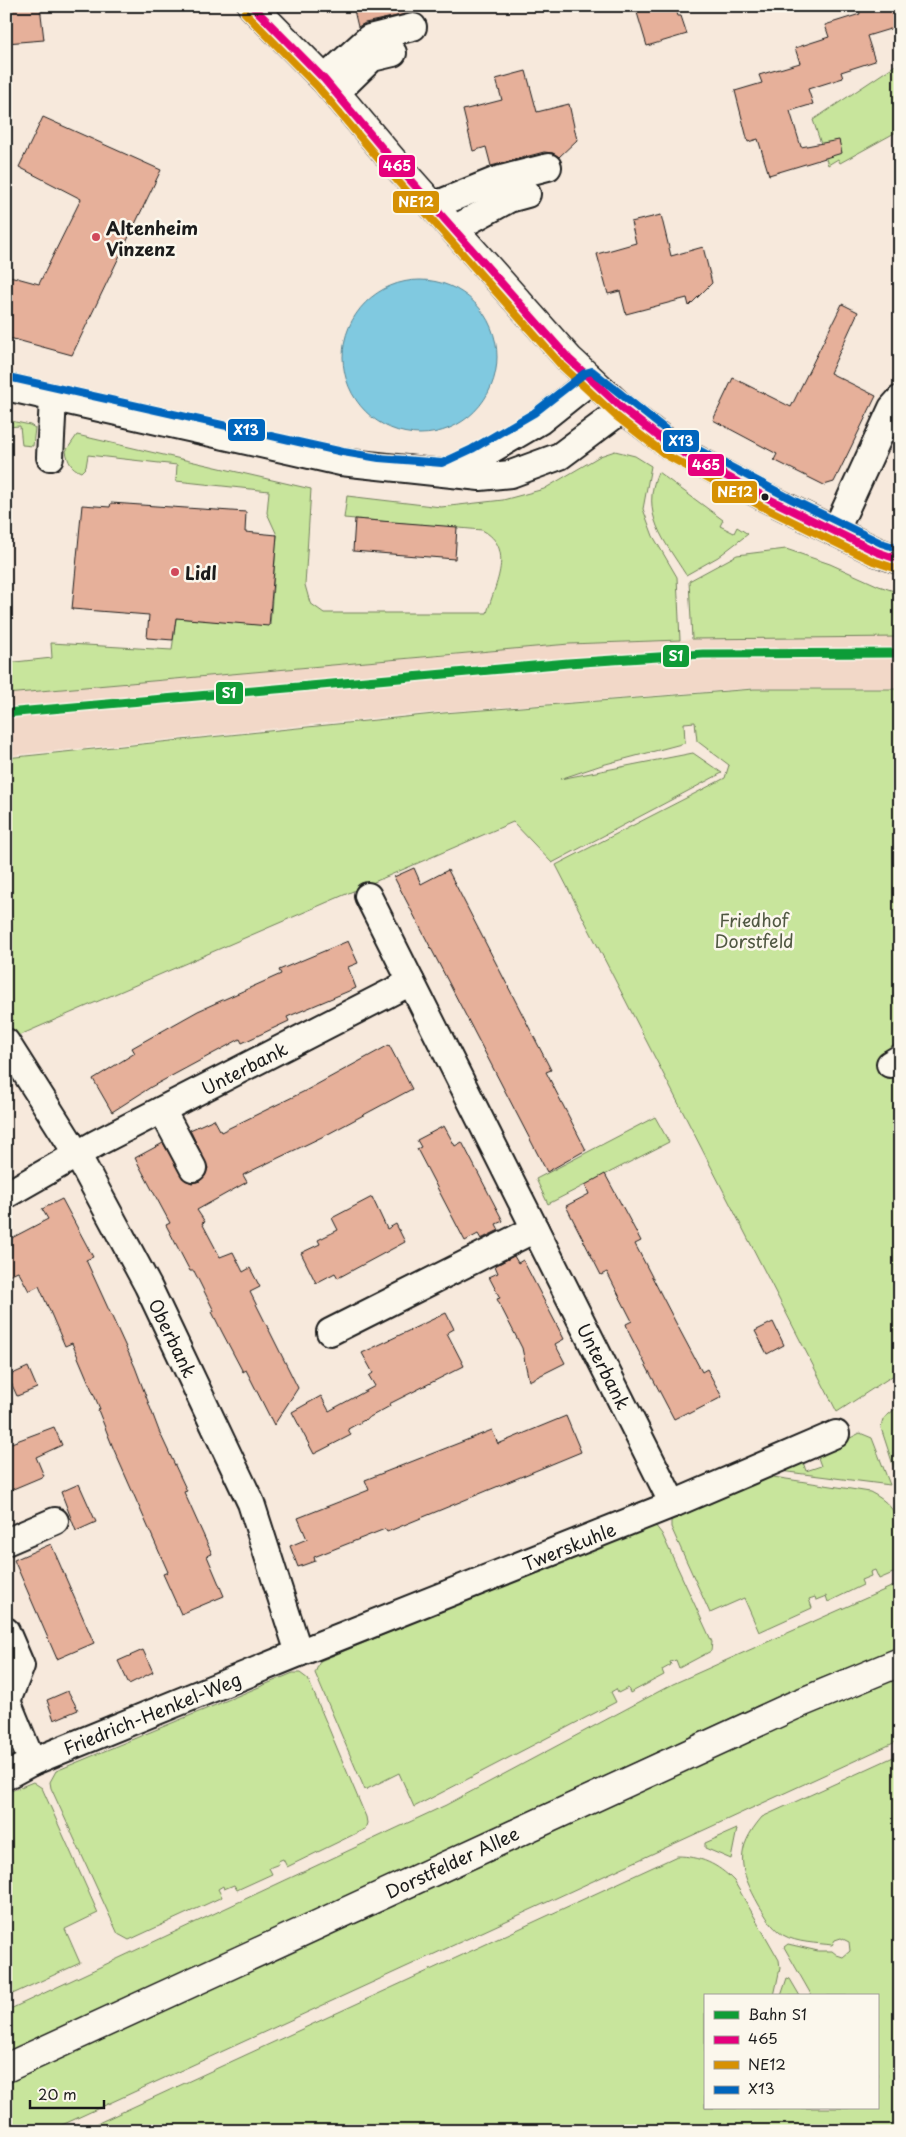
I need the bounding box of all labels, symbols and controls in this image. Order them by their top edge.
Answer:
line badge: 465 [378,154,416,178]
text: 465 [383,155,411,176]
line badge: NE12 [392,190,440,214]
text: NE12 [398,191,434,212]
place label: Altenheim Vinzenz [106,214,198,262]
marker: Altenheim Vinzenz [90,231,102,243]
line badge: X13 [227,418,266,442]
text: X13 [232,419,259,440]
line badge: X13 [662,429,700,453]
text: X13 [667,430,694,451]
line badge: 465 [687,453,725,477]
text: 465 [692,454,720,475]
line badge: NE12 [711,480,758,504]
text: NE12 [717,481,753,502]
unlabelled marker [760,492,770,502]
place label: Lidl [185,559,217,586]
marker: Lidl [169,566,181,578]
line badge: S1 [662,644,690,668]
text: S1 [669,645,683,666]
line badge: S1 [215,681,244,705]
text: S1 [222,682,236,703]
park label: Friedhof Dorstfeld [714,906,794,954]
street label: Unterbank [196,1035,292,1101]
street label: Oberbank [142,1294,204,1382]
street label: Unterbank [571,1318,637,1414]
street label: Twerskuhle [518,1515,620,1577]
street label: Friedrich-Henkel-Weg [59,1665,245,1761]
street label: Dorstfelder Allee [381,1819,523,1905]
legend [704,1994,878,2110]
text: Bahn S1 [748,2002,807,2025]
text: 465 [748,2026,778,2049]
text: NE12 [748,2052,786,2075]
text: X13 [748,2076,775,2099]
scale bar [30,2077,104,2109]
text: 20 m [38,2082,77,2105]

